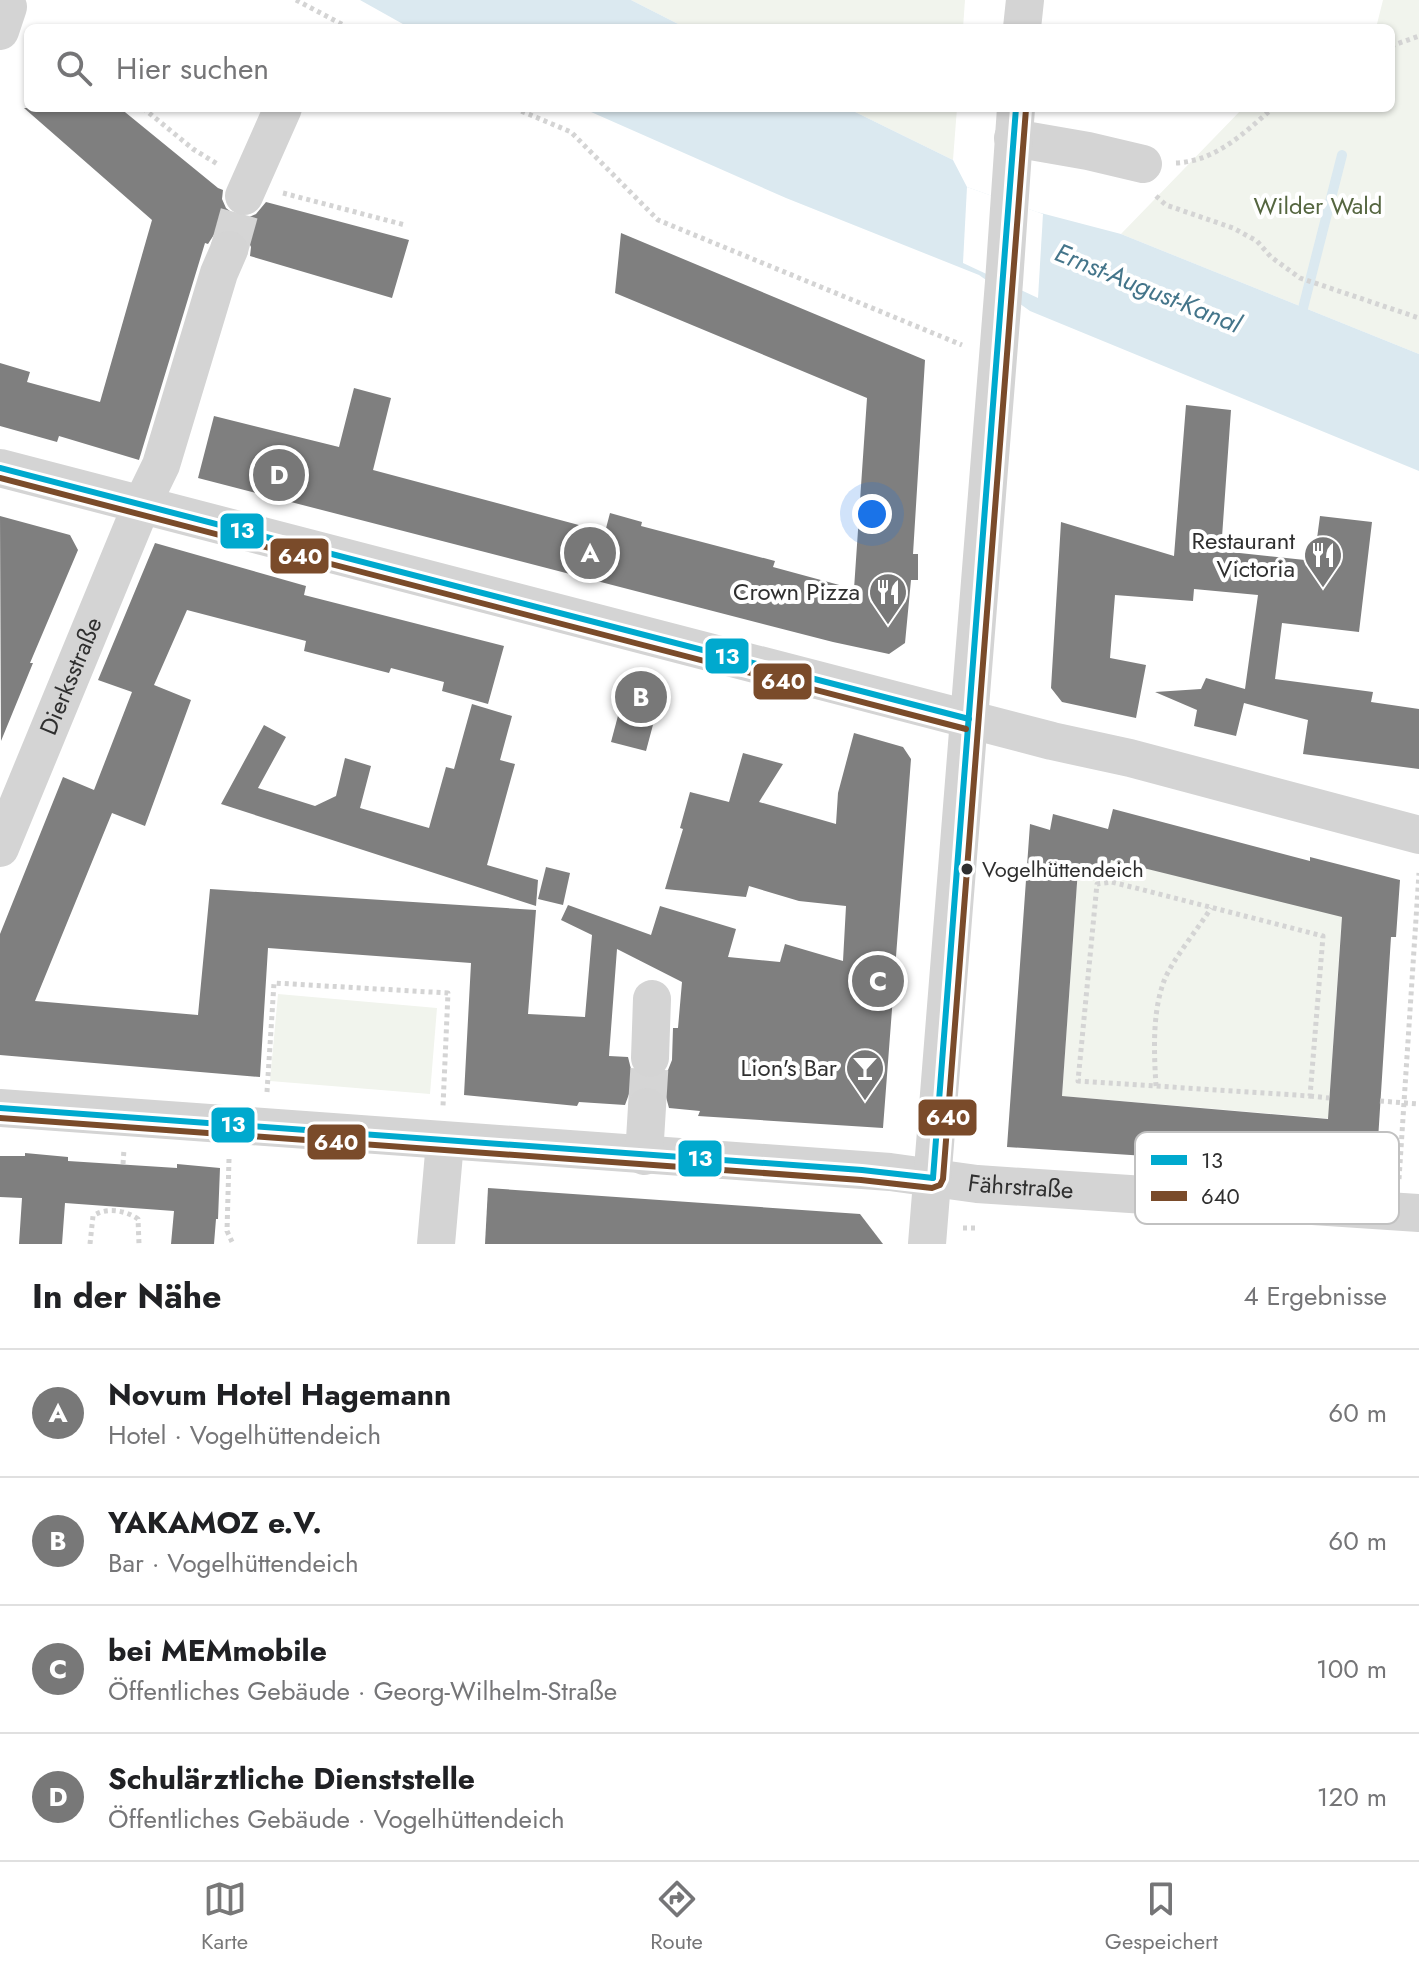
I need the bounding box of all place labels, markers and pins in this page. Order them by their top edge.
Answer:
pin: D [253,445,305,505]
pin: A [564,523,616,583]
place label: Restaurant Victoria [1191,523,1295,586]
restaurant icon: Restaurant Victoria [1302,534,1344,589]
restaurant icon: Crown Pizza [867,571,909,626]
place label: Crown Pizza [733,574,860,609]
pin: B [615,667,667,727]
place label: Vogelhüttendeich [982,853,1144,885]
marker: Vogelhüttendeich [959,861,975,877]
pin: C [852,951,904,1011]
bar icon: Lion's Bar [844,1047,886,1102]
place label: Lion's Bar [740,1050,838,1085]

